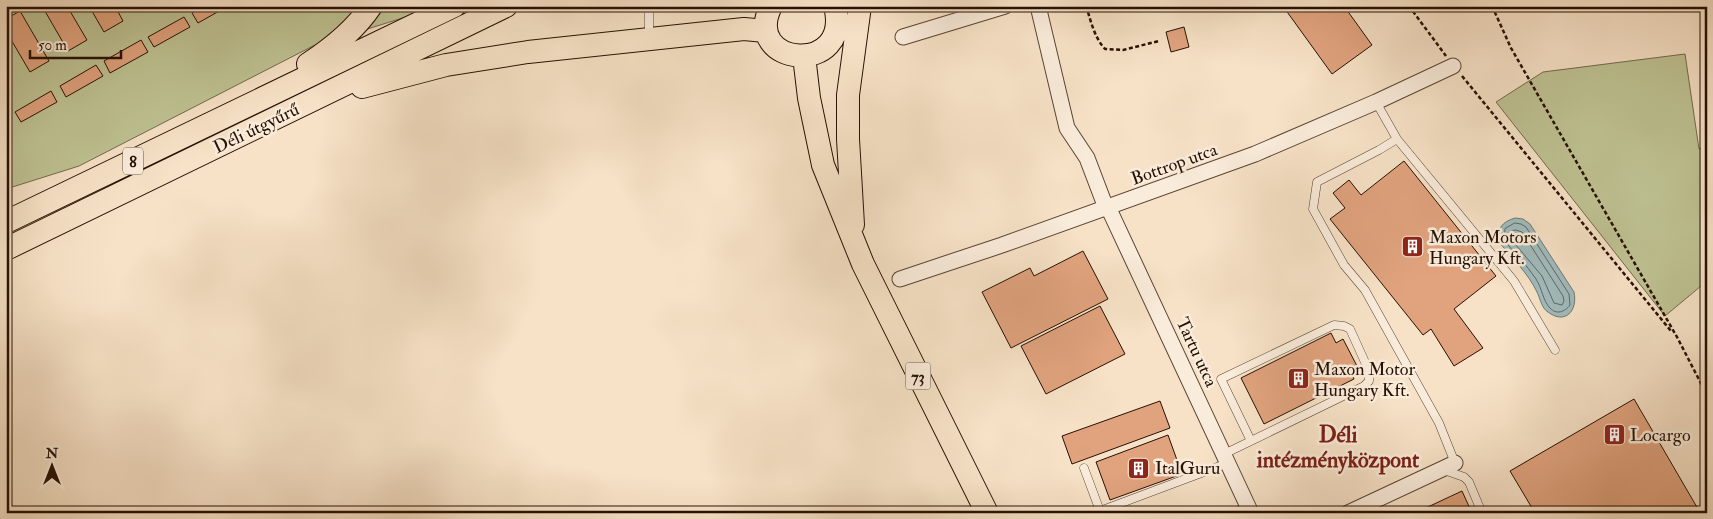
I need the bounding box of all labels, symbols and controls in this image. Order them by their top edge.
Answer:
scale bar [30,28,121,60]
text: 50 m [38,36,67,55]
street label: Déli útgyűrű [209,97,304,159]
street label: Bottrop utca [1128,138,1221,191]
road number: 8 [123,148,143,175]
place label: Maxon Motors Hungary Kft. [1429,226,1536,270]
building icon: Maxon Motors Hungary Kft. [1401,235,1425,259]
street label: Tartu utca [1170,314,1223,391]
place label: Maxon Motor Hungary Kft. [1314,358,1415,402]
road number: 73 [906,362,930,390]
building icon: Maxon Motor Hungary Kft. [1286,367,1310,391]
district label: Déli intézményközpont [1256,421,1420,475]
building icon: Locargo [1602,423,1626,447]
place label: Locargo [1630,424,1691,447]
north arrow [28,442,78,492]
text: N [45,445,59,462]
building icon: ItalGuru [1127,456,1151,480]
place label: ItalGuru [1155,457,1220,480]

